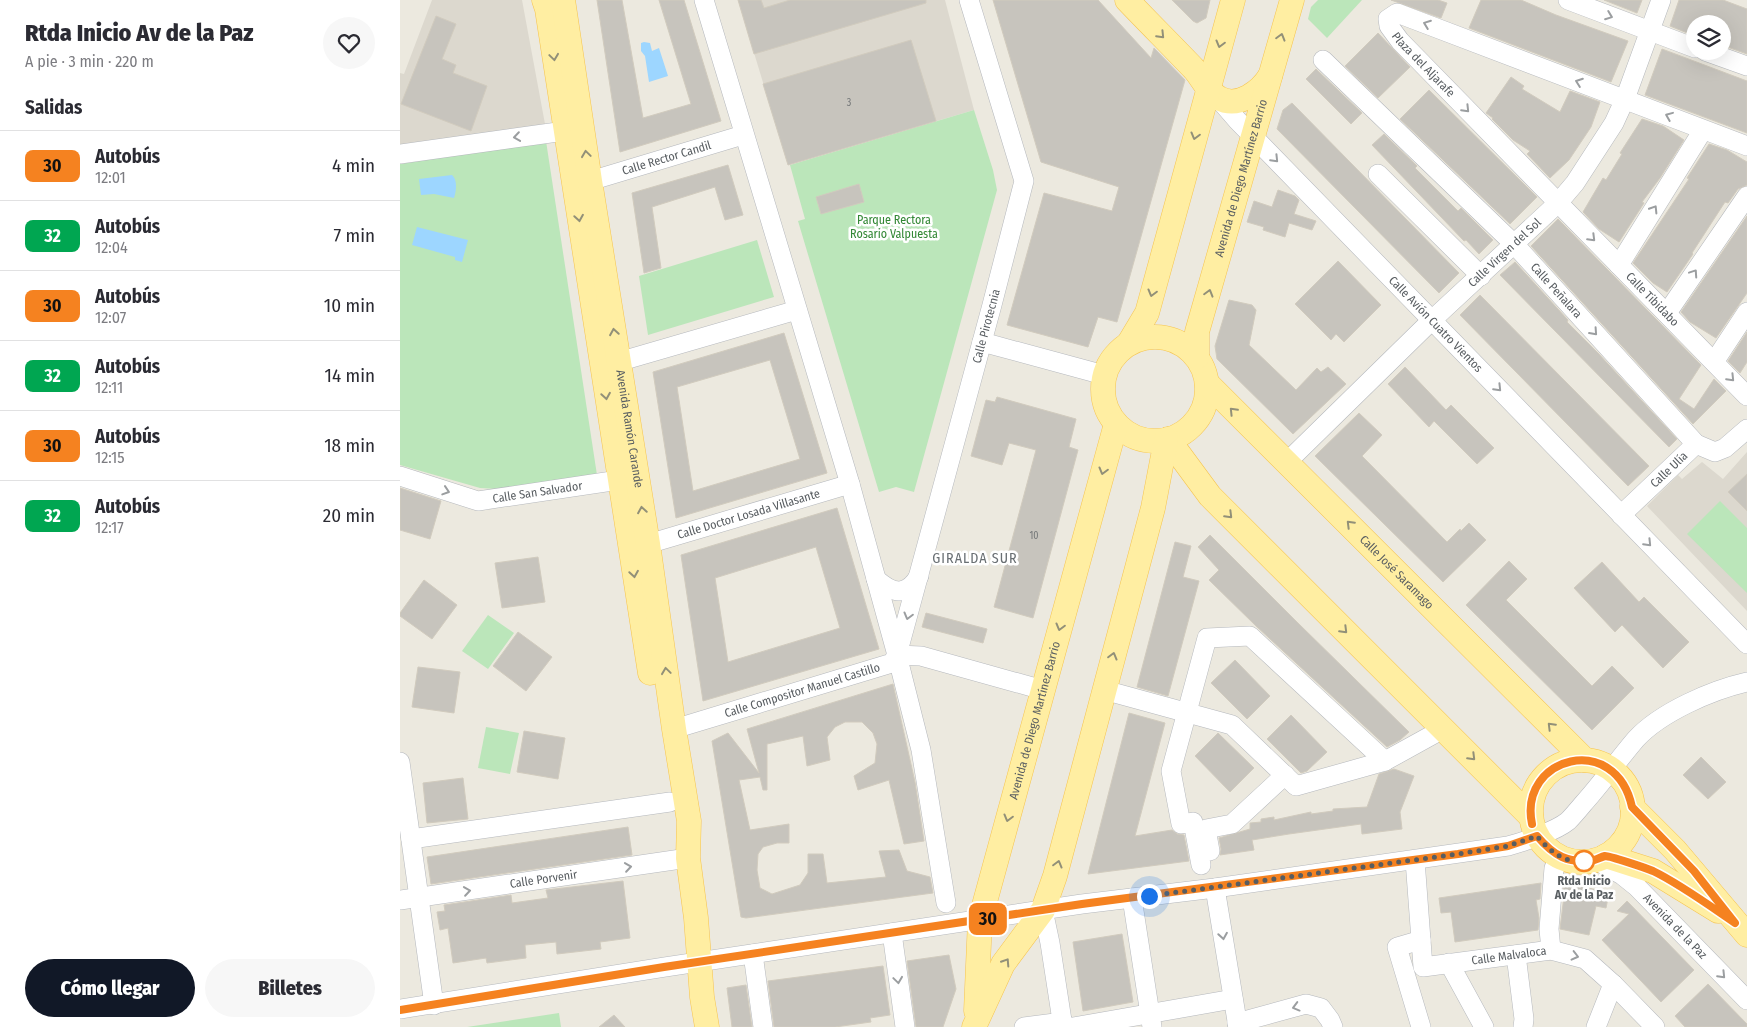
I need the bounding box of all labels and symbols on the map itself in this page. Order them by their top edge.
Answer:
one-way arrow [1604,10,1613,20]
one-way arrow [1423,20,1432,30]
one-way arrow [1155,29,1164,38]
street label: Plaza del Aljarafe [1389,29,1458,100]
one-way arrow [1276,33,1286,42]
one-way arrow [1216,40,1226,48]
one-way arrow [549,53,559,61]
one-way arrow [1575,77,1584,88]
house number: 3 [847,97,852,109]
street label: Avenida de Diego Martínez Barrio [1212,98,1270,259]
one-way arrow [1460,103,1469,112]
one-way arrow [1665,112,1674,122]
one-way arrow [1191,131,1201,140]
one-way arrow [513,132,521,142]
street label: Calle Rector Candil [620,138,713,178]
one-way arrow [581,150,592,158]
one-way arrow [1269,154,1278,163]
one-way arrow [1647,205,1657,214]
one-way arrow [573,213,583,222]
park label: Parque Rectora Rosario Valpuesta [850,213,938,241]
street label: Calle Virgen del Sol [1465,215,1544,290]
one-way arrow [1586,232,1595,241]
street label: Calle Peñalara [1528,260,1585,321]
street label: Calle Tibidabo [1623,269,1682,329]
one-way arrow [1688,269,1697,279]
street label: Calle Avión Cuatro Vientos [1386,273,1486,375]
street label: Calle Pirotecnia [970,287,1003,365]
one-way arrow [1148,288,1158,296]
one-way arrow [1203,289,1213,297]
one-way arrow [1588,326,1597,335]
one-way arrow [609,328,619,337]
street label: Avenida Ramón Carande [613,369,646,489]
one-way arrow [1725,373,1734,382]
one-way arrow [1492,383,1501,392]
one-way arrow [600,392,611,400]
one-way arrow [1230,407,1239,416]
street label: Calle Ulía [1647,449,1691,491]
one-way arrow [1099,466,1109,474]
street label: Calle San Salvador [492,478,584,506]
one-way arrow [442,485,450,495]
street label: Calle Doctor Losada Villasante [676,486,822,542]
one-way arrow [637,506,648,514]
one-way arrow [1223,509,1232,518]
one-way arrow [1346,521,1355,530]
house number: 10 [1029,530,1039,542]
street label: Calle José Saramago [1357,532,1437,612]
one-way arrow [1642,537,1651,546]
district label: GIRALDA SUR [932,550,1018,567]
one-way arrow [628,569,638,578]
one-way arrow [903,611,914,620]
one-way arrow [1056,623,1066,631]
one-way arrow [1338,624,1347,633]
street label: Avenida de Diego Martínez Barrio [1006,640,1063,801]
one-way arrow [1107,652,1118,661]
street label: Calle Compositor Manuel Castillo [723,660,882,720]
one-way arrow [661,667,671,675]
one-way arrow [1548,723,1557,732]
one-way arrow [1466,751,1475,760]
one-way arrow [1003,813,1013,821]
marker: Rtda Inicio Av de la Paz [1573,850,1595,872]
one-way arrow [1052,859,1063,868]
one-way arrow [624,862,632,872]
street label: Calle Porvenir [509,867,579,891]
place label: Rtda Inicio Av de la Paz [1554,874,1613,902]
your location [1137,884,1162,909]
one-way arrow [463,886,472,896]
street label: Avenida de la Paz [1640,891,1710,962]
line badge: 30 [966,903,1010,935]
one-way arrow [1217,932,1228,940]
street label: Calle Malvaloca [1471,944,1547,967]
one-way arrow [1570,950,1579,961]
one-way arrow [999,959,1009,968]
one-way arrow [1716,969,1725,978]
one-way arrow [893,976,903,984]
one-way arrow [1292,1001,1301,1012]

